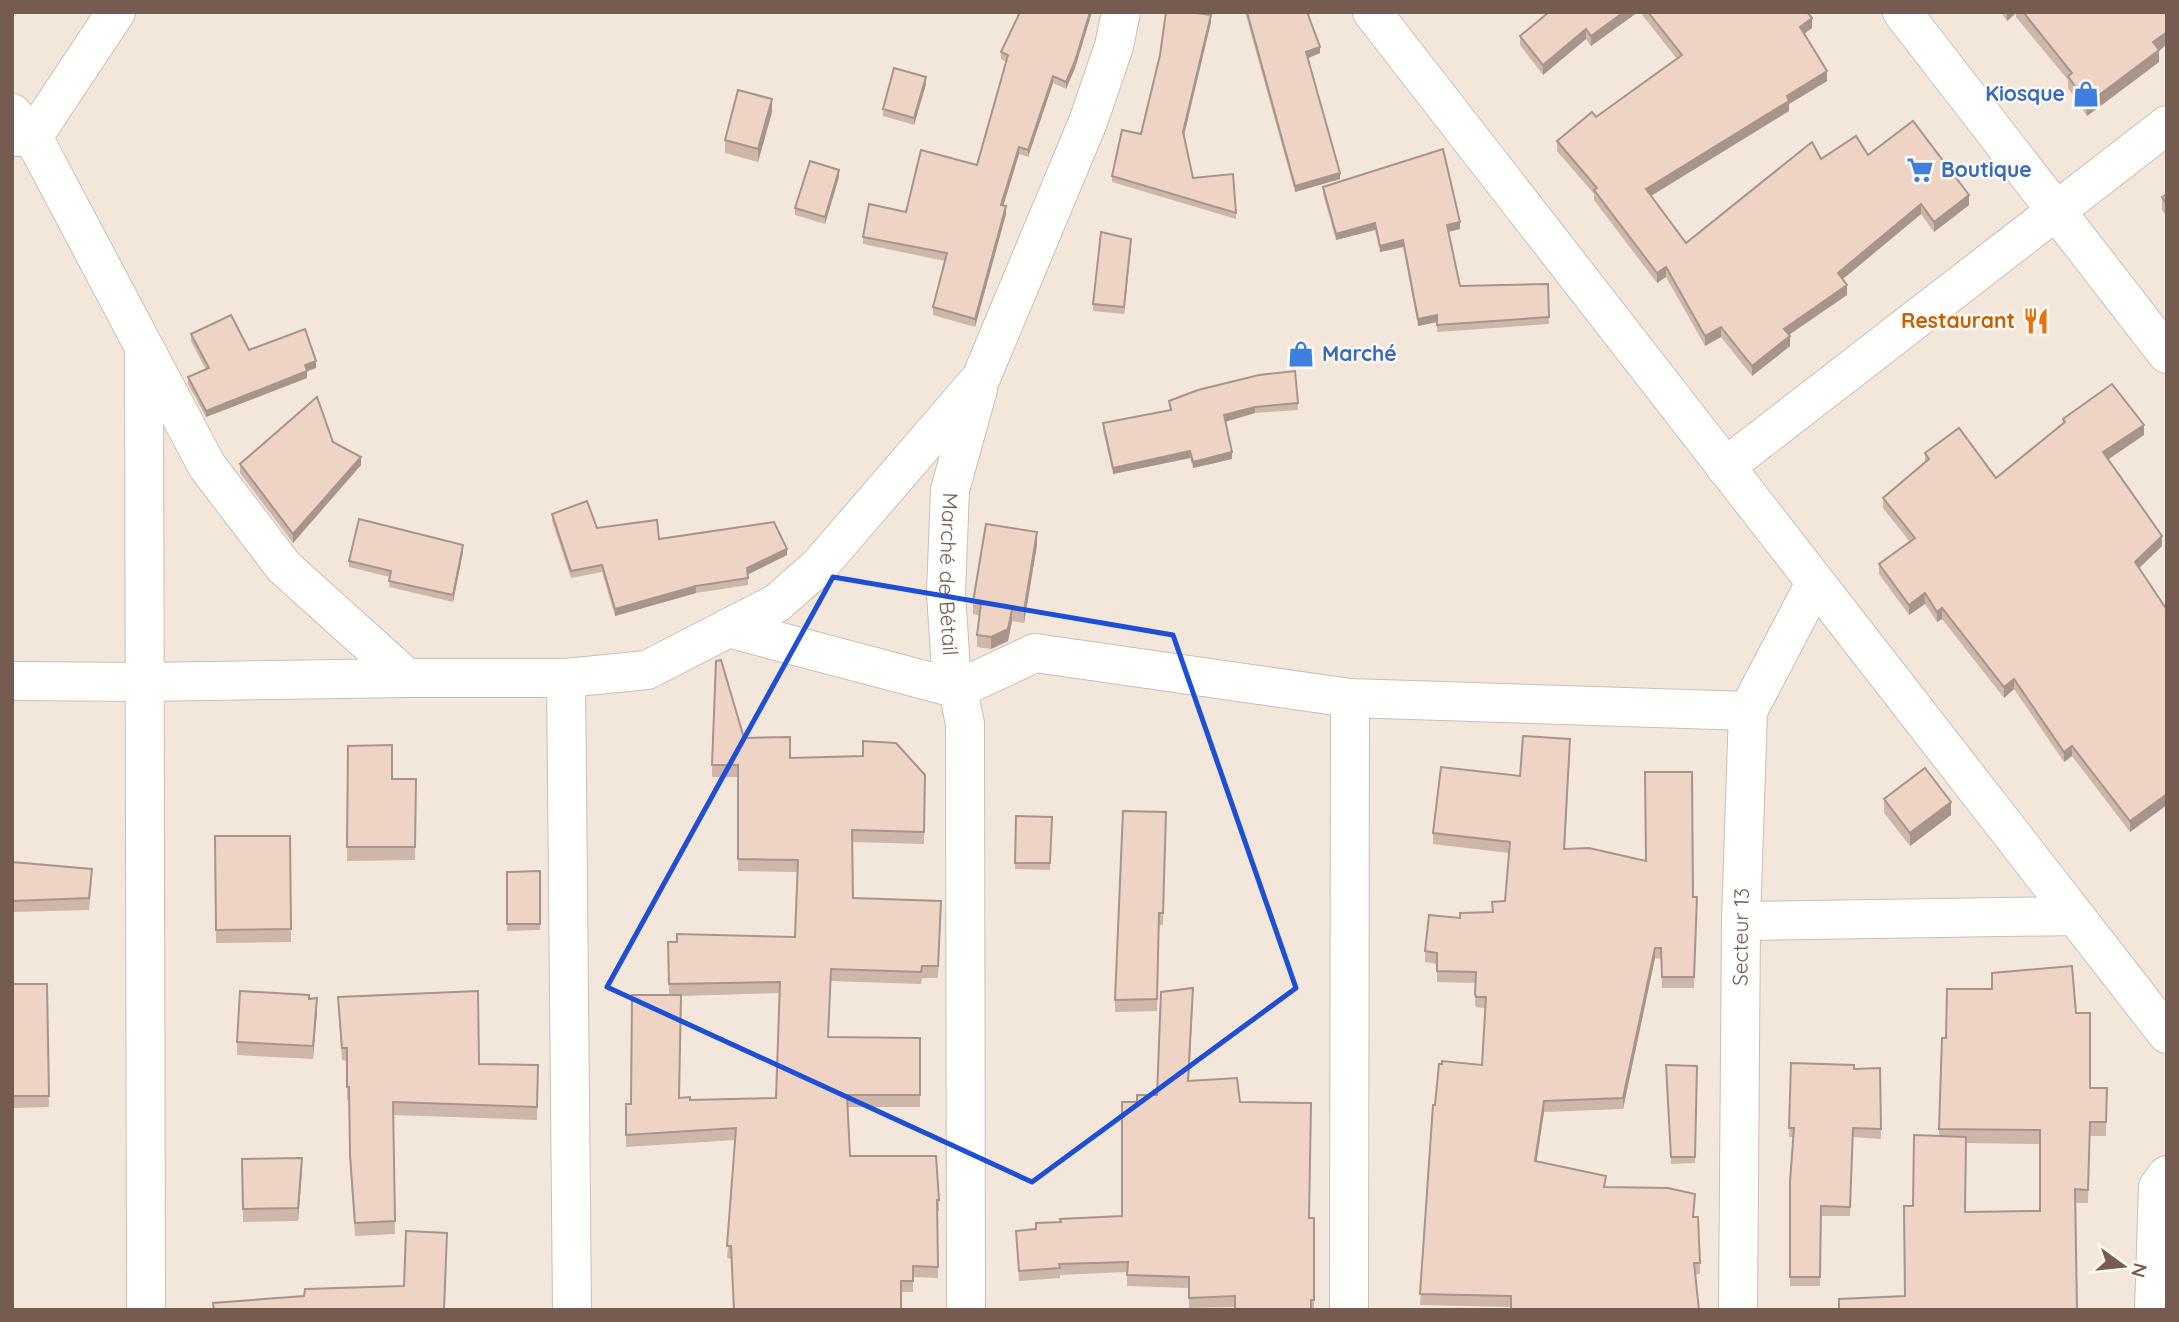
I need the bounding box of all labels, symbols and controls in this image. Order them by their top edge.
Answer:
shop icon: Kiosque [2071,79,2101,109]
place label: Kiosque [1985,80,2065,106]
supermarket icon: Boutique [1905,155,1935,185]
place label: Boutique [1941,156,2032,182]
restaurant icon: Restaurant [2021,306,2051,336]
place label: Restaurant [1901,307,2015,333]
shop icon: Marché [1286,339,1316,369]
place label: Marché [1322,340,1397,366]
street label: Marché de Bétail [934,492,964,656]
street label: Secteur 13 [1726,888,1754,986]
north arrow [2088,1231,2158,1301]
text: N [2126,1261,2153,1280]

